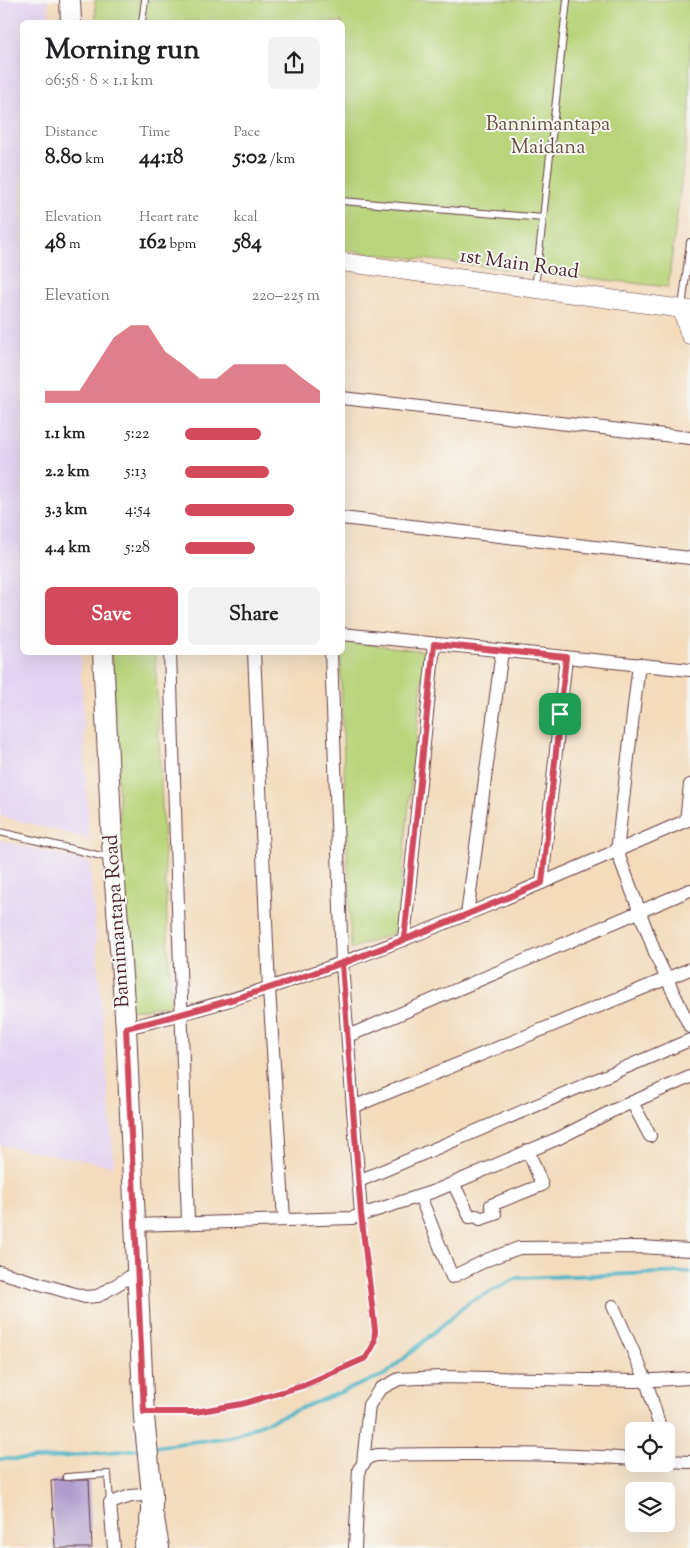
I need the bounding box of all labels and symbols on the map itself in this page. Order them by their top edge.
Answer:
park label: Bannimantapa Maidana [486,111,610,163]
street label: 1st Main Road [458,242,580,288]
pin [539,693,581,735]
street label: Bannimantapa Road [97,833,139,1009]

